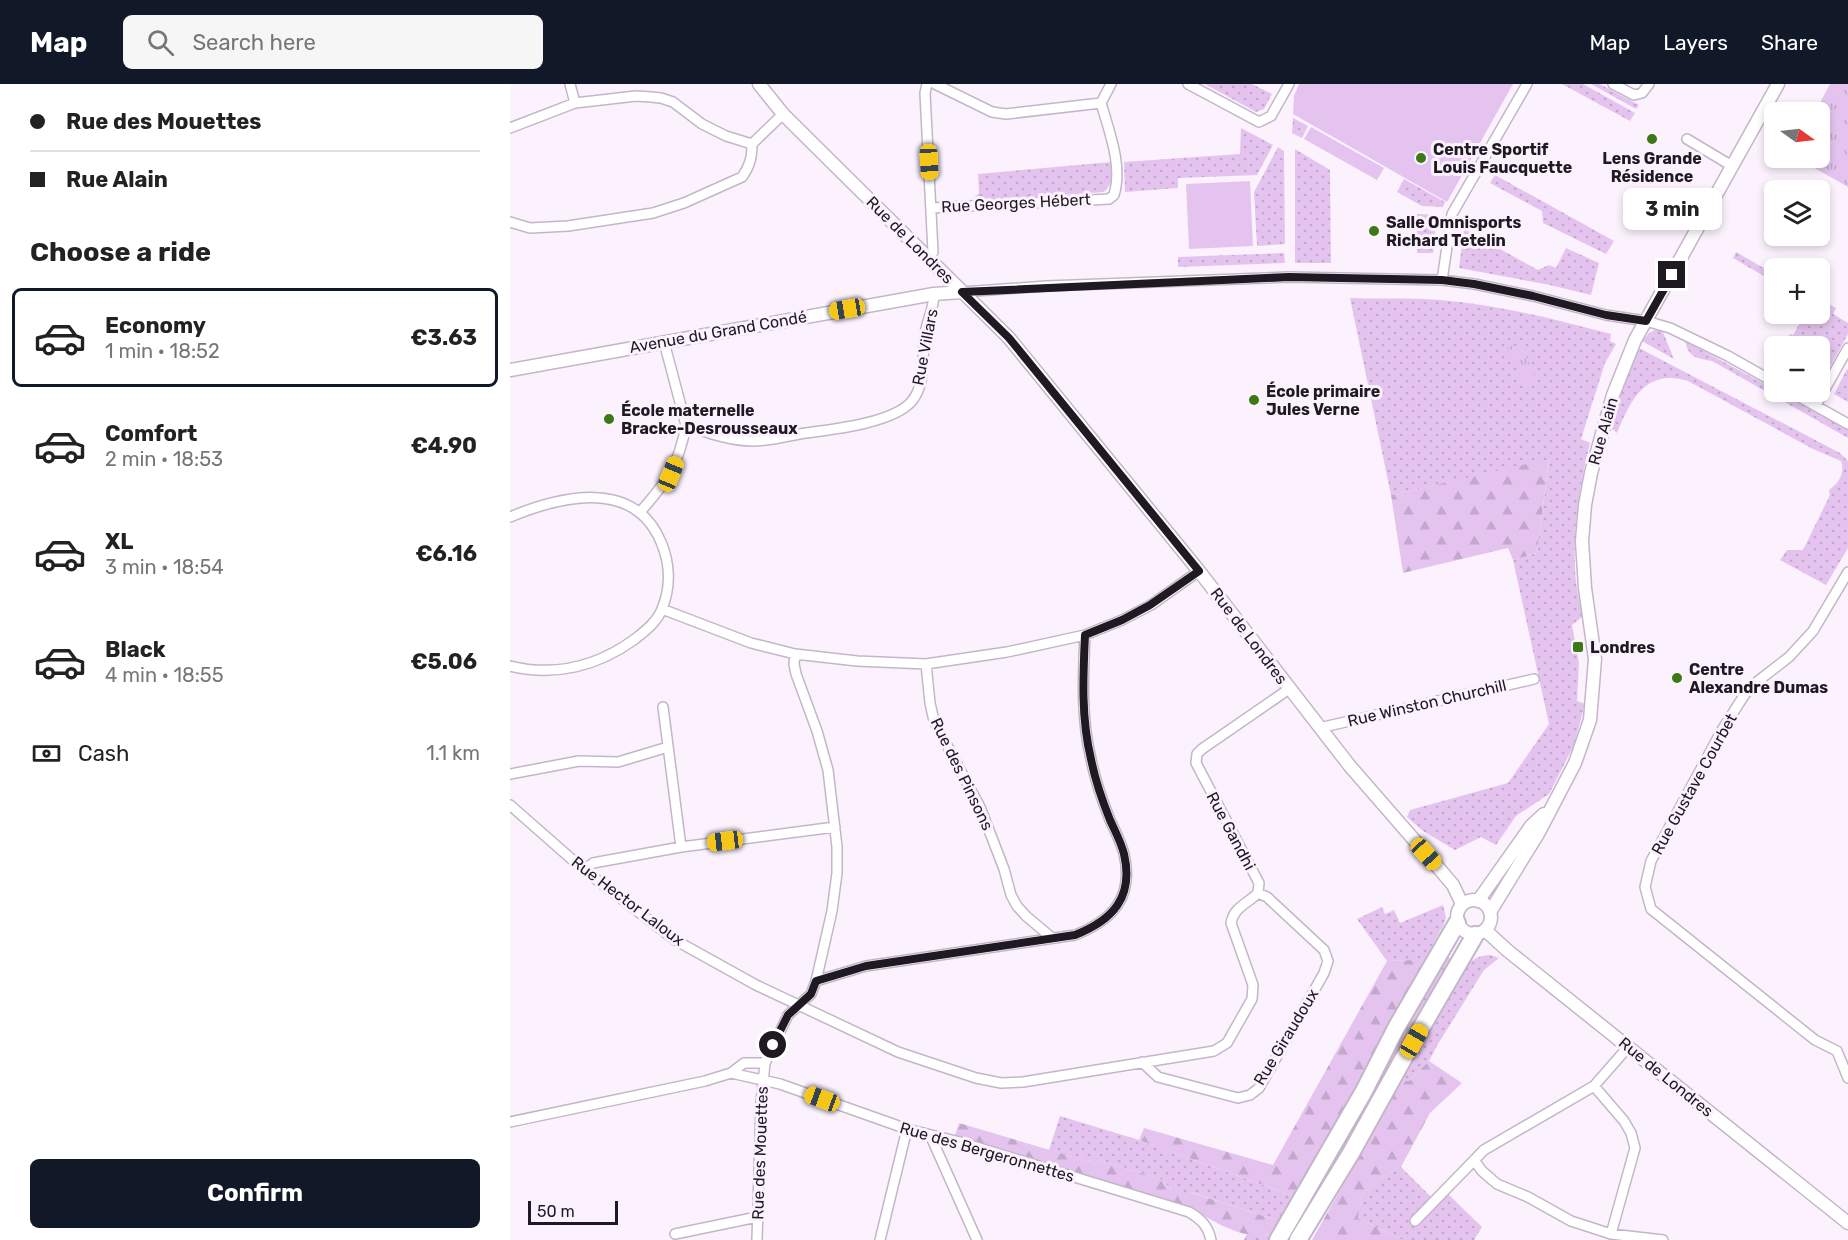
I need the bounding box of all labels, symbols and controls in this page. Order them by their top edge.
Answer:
search box [123,15,543,69]
text: Map [30,26,87,59]
icon: search [144,26,177,59]
text: Search here [192,29,316,56]
text: Map [1589,30,1630,55]
text: Layers [1663,30,1728,55]
text: Share [1761,30,1818,55]
north arrow [1764,102,1830,168]
map controls [1764,102,1830,402]
text: Rue des Mouettes [66,108,261,135]
marker: Lens Grande Résidence [1645,132,1659,146]
place label: Centre Sportif Louis Faucquette [1433,140,1572,177]
car [919,144,939,180]
place label: Lens Grande Résidence [1602,149,1702,186]
marker: Centre Sportif Louis Faucquette [1414,151,1428,165]
text: Rue Alain [66,166,168,193]
button: layers [1764,180,1830,246]
callout: 3 min [1622,188,1722,230]
street label: Rue Georges Hébert [941,190,1091,216]
street label: Rue de Londres [862,192,958,288]
text: 3 min [1645,197,1700,221]
place label: Salle Omnisports Richard Tetelin [1386,213,1521,250]
marker: Salle Omnisports Richard Tetelin [1367,224,1381,238]
text: Choose a ride [30,236,211,268]
button: + [1764,258,1830,324]
route end [1658,261,1685,288]
car [828,297,866,321]
street label: Avenue du Grand Condé [628,307,808,357]
street label: Rue Villars [908,307,942,387]
icon: car [33,311,87,365]
text: Economy [105,312,206,339]
text: €3.63 [410,324,477,351]
button: − [1764,336,1830,402]
text: 1 min · 18:52 [105,339,220,363]
place label: École primaire Jules Verne [1266,381,1380,419]
marker: École primaire Jules Verne [1247,393,1261,407]
street label: Rue Alain [1584,395,1622,467]
place label: École maternelle Bracke-Desrousseaux [621,400,798,438]
marker: École maternelle Bracke-Desrousseaux [602,412,616,426]
icon: car [33,419,87,473]
text: Comfort [105,420,197,447]
text: €4.90 [410,432,477,459]
text: 2 min · 18:53 [105,447,223,471]
car [656,454,686,494]
icon: car [33,527,87,581]
text: XL [105,528,133,555]
text: €6.16 [415,540,477,567]
text: 3 min · 18:54 [105,555,224,579]
street label: Rue de Londres [1207,584,1291,688]
icon: car [33,635,87,689]
text: Black [105,636,166,663]
place label: Londres [1590,638,1655,657]
marker: Londres [1571,640,1585,654]
text: €5.06 [410,648,477,675]
place label: Centre Alexandre Dumas [1689,660,1828,697]
text: 4 min · 18:55 [105,663,224,687]
marker: Centre Alexandre Dumas [1670,671,1684,685]
street label: Rue Winston Churchill [1346,675,1508,731]
street label: Rue Gustave Courbet [1647,710,1741,858]
street label: Rue des Pinsons [927,715,997,833]
icon: cash [30,737,63,770]
text: Cash [78,740,129,767]
text: 1.1 km [426,741,480,765]
street label: Rue Gandhi [1203,789,1259,873]
car [706,830,744,852]
car [1407,835,1445,873]
street label: Rue Hector Laloux [568,852,688,950]
street label: Rue Giraudoux [1250,985,1322,1089]
car [1397,1021,1431,1061]
route start [759,1031,786,1058]
street label: Rue de Londres [1615,1033,1717,1121]
car [802,1084,842,1114]
street label: Rue des Mouettes [748,1086,772,1220]
street label: Rue des Bergeronnettes [898,1118,1076,1186]
button: Confirm [30,1159,480,1228]
scale bar [528,1198,618,1226]
text: 50 m [537,1202,575,1221]

